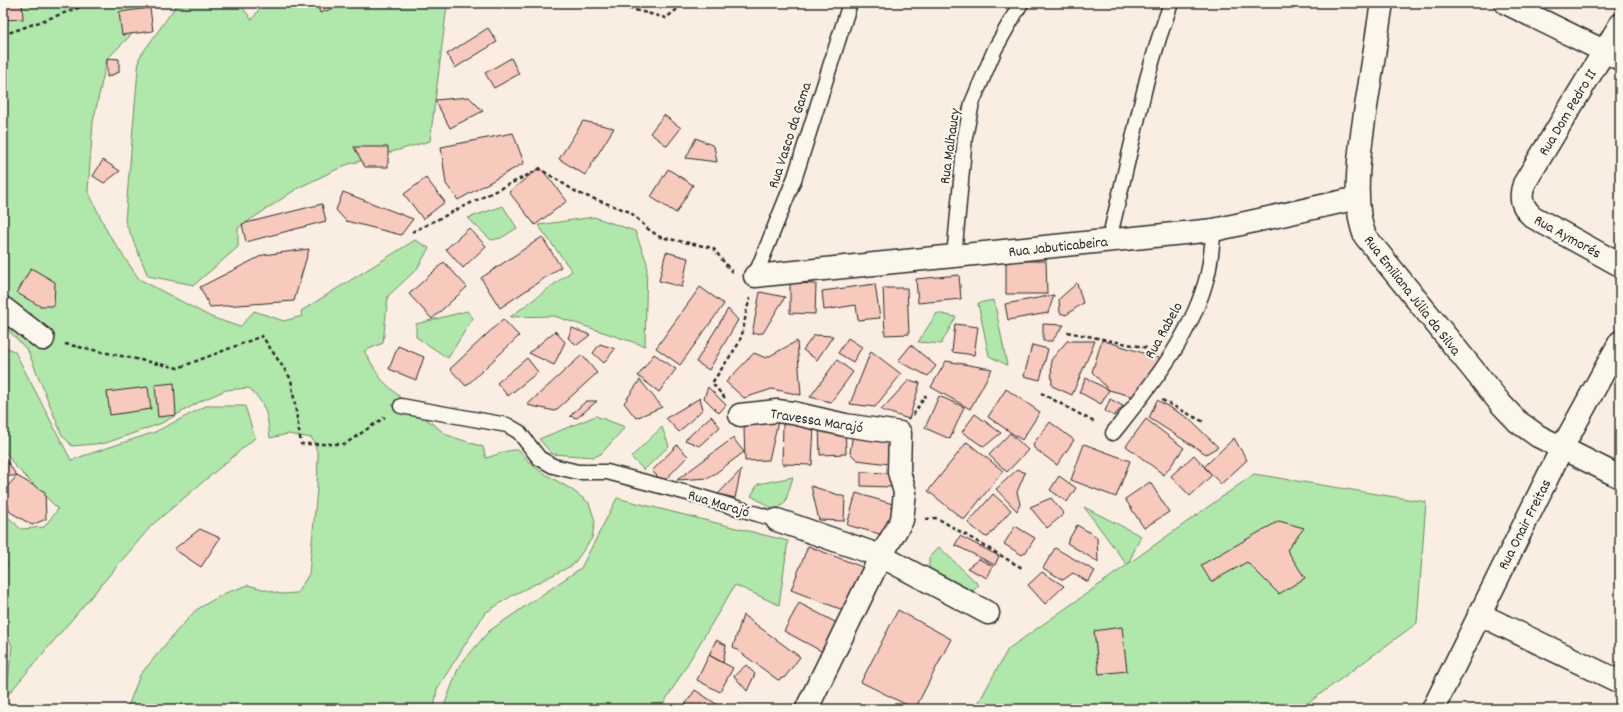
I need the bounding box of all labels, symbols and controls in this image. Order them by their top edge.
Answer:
street label: Rua Dom Pedro II [1534,65,1604,161]
street label: Rua Vasco da Gama [763,79,819,192]
street label: Rua Malhaucy [935,106,967,186]
street label: Rua Aymorés [1529,210,1605,265]
street label: Rua Emiliana Júlia da Silva [1357,231,1466,362]
street label: Rua Jabuticabeira [1008,232,1110,264]
street label: Rua Rabelo [1140,298,1190,363]
street label: Travessa Marajó [769,404,865,440]
street label: Rua Onair Freitas [1493,476,1558,574]
street label: Rua Marajó [685,485,752,525]

